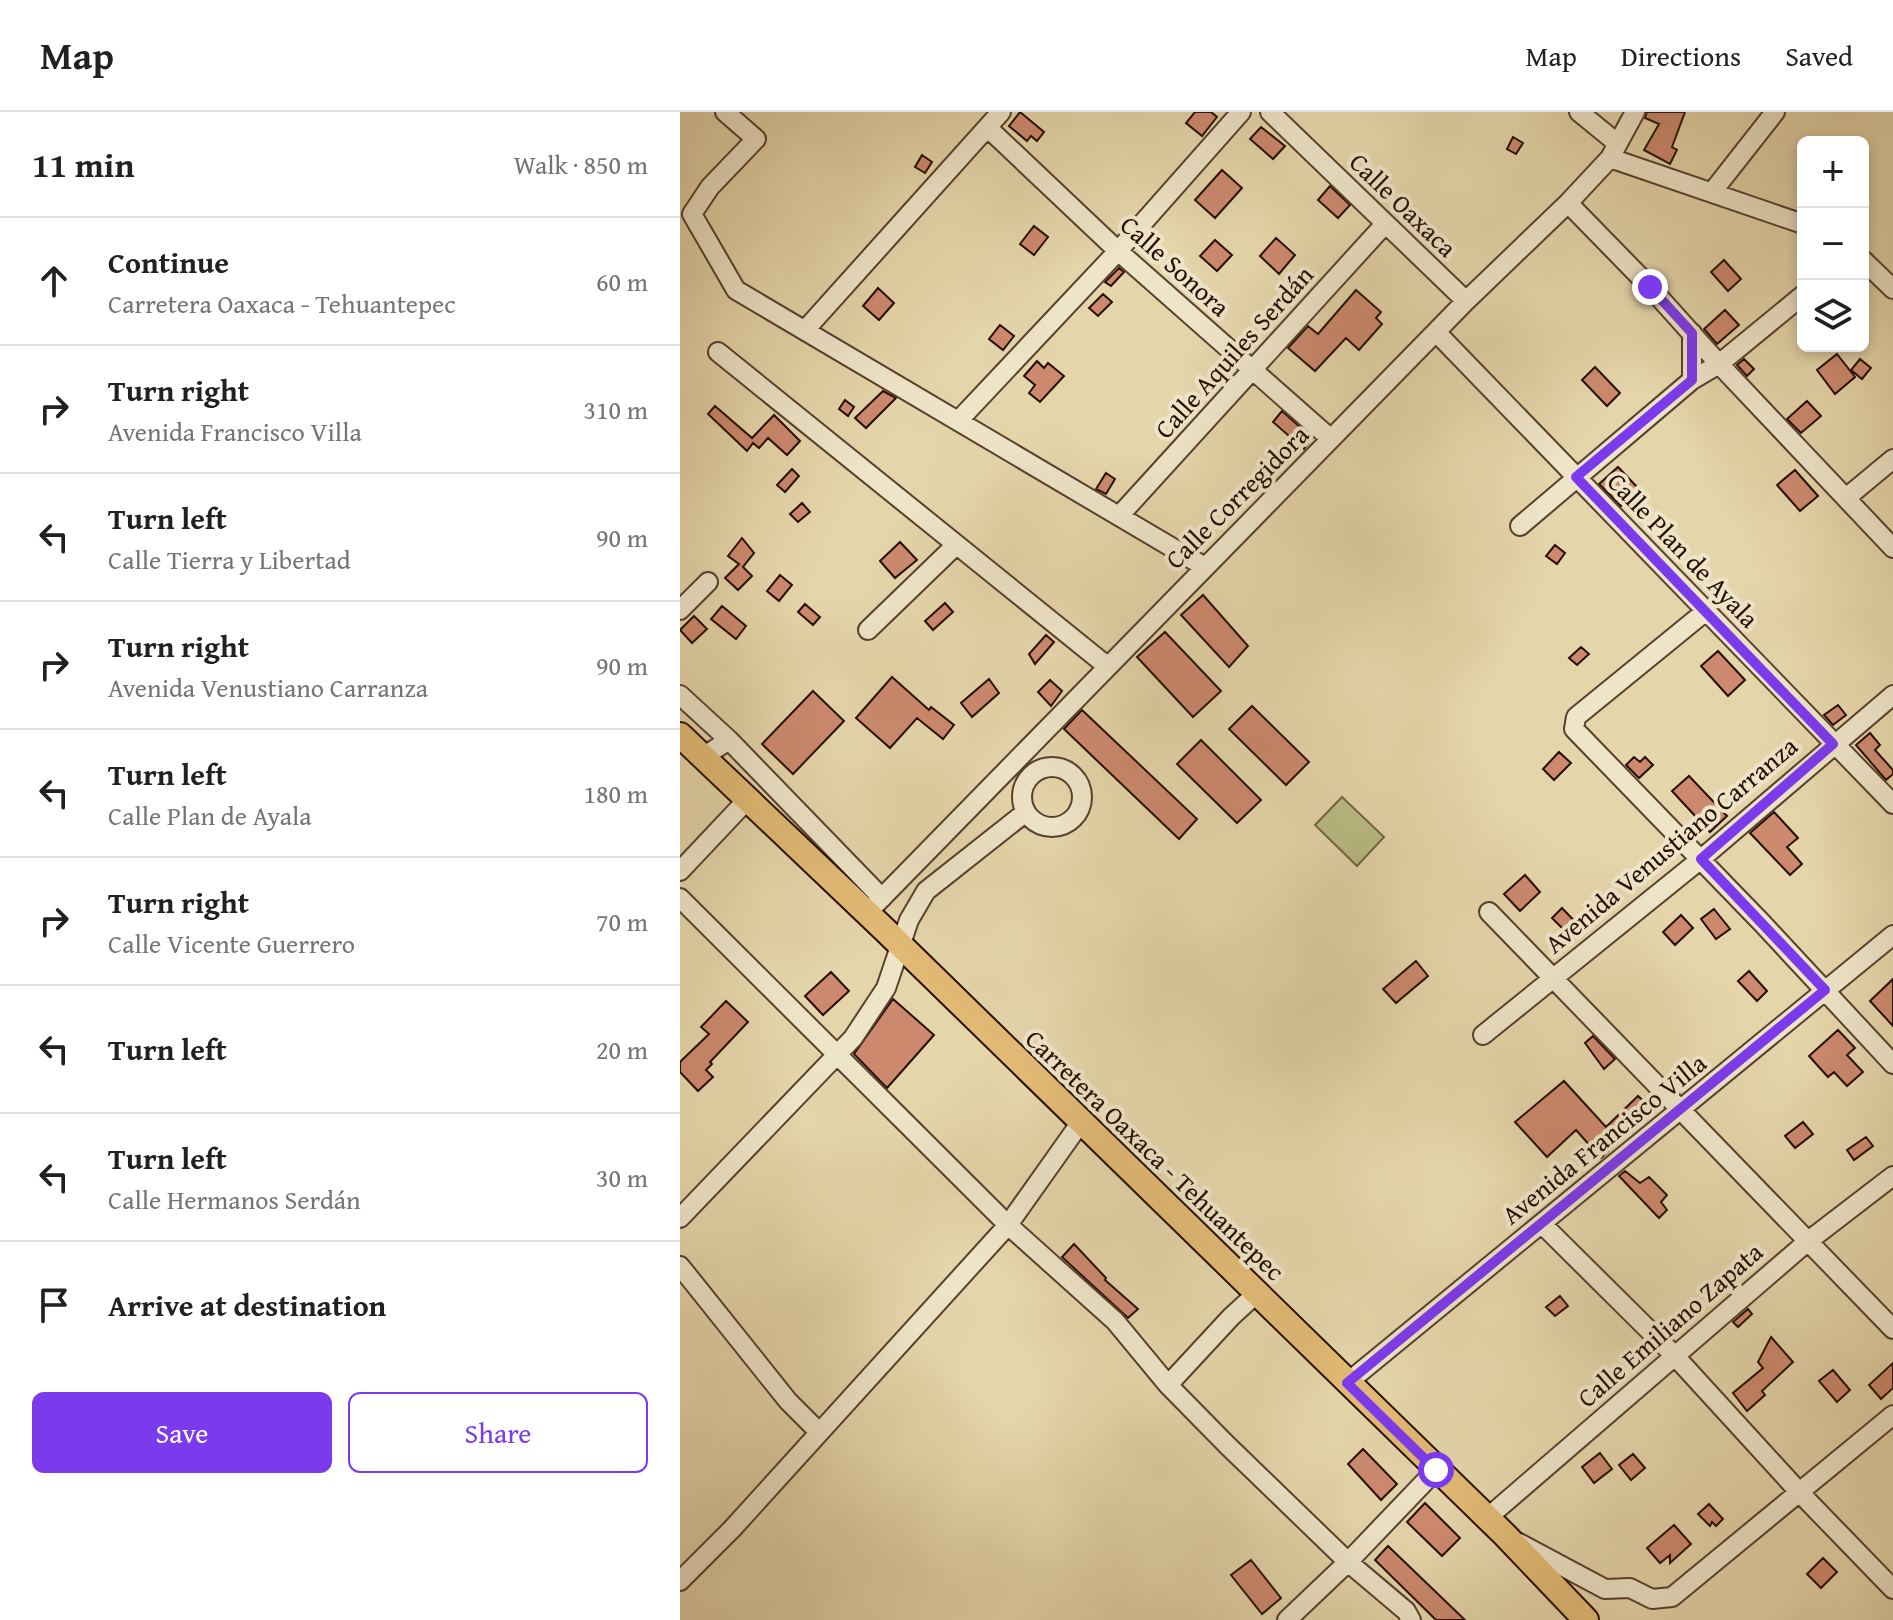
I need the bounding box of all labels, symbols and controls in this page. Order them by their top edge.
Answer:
text: Map [40,27,114,83]
text: Map [1525,35,1577,76]
text: Directions [1621,35,1741,76]
text: Saved [1785,35,1853,76]
map controls [1797,136,1869,352]
button: + [1797,136,1869,208]
text: 11 min [32,140,134,189]
street label: Calle Oaxaca [1341,143,1466,267]
text: Walk · 850 m [514,145,648,184]
street label: Calle Sonora [1112,206,1239,326]
button: − [1797,208,1869,280]
text: Continue [108,240,229,284]
street label: Calle Aquiles Serdán [1145,256,1322,447]
icon: ahead [32,259,76,303]
text: 60 m [596,262,648,301]
route end [1632,269,1668,305]
button: layers [1797,280,1869,352]
text: Carretera Oaxaca - Tehuantepec [108,284,456,323]
text: Turn right [108,368,249,412]
icon: right [32,387,76,431]
text: 310 m [583,390,648,429]
text: Avenida Francisco Villa [108,412,362,451]
street label: Calle Corregidora [1156,415,1318,578]
street label: Calle Plan de Ayala [1599,463,1769,637]
text: Turn left [108,496,227,540]
icon: left [32,515,76,559]
text: 90 m [596,518,648,557]
text: Calle Tierra y Libertad [108,540,351,579]
text: Turn right [108,624,249,668]
icon: right [32,643,76,687]
text: 90 m [596,646,648,685]
text: Avenida Venustiano Carranza [108,668,428,707]
street label: Avenida Venustiano Carranza [1536,726,1806,962]
text: Turn left [108,752,227,796]
icon: left [32,771,76,815]
text: 180 m [583,774,648,813]
text: Calle Plan de Ayala [108,796,312,835]
text: Turn right [108,880,249,924]
icon: right [32,899,76,943]
text: 70 m [596,902,648,941]
text: Calle Vicente Guerrero [108,924,355,963]
street label: Carretera Oaxaca - Tehuantepec [1017,1020,1294,1289]
icon: left [32,1027,76,1071]
text: Turn left [108,1027,227,1071]
text: 20 m [596,1030,648,1069]
street label: Avenida Francisco Villa [1493,1043,1715,1234]
text: Turn left [108,1136,227,1180]
icon: left [32,1155,76,1199]
text: 30 m [596,1158,648,1197]
text: Calle Hermanos Serdán [108,1180,361,1219]
street label: Calle Emiliano Zapata [1568,1232,1772,1416]
icon: arrive [32,1283,76,1327]
text: Arrive at destination [108,1283,386,1327]
button: Save [32,1392,332,1473]
button: Share [348,1392,648,1473]
route start [1418,1452,1454,1488]

